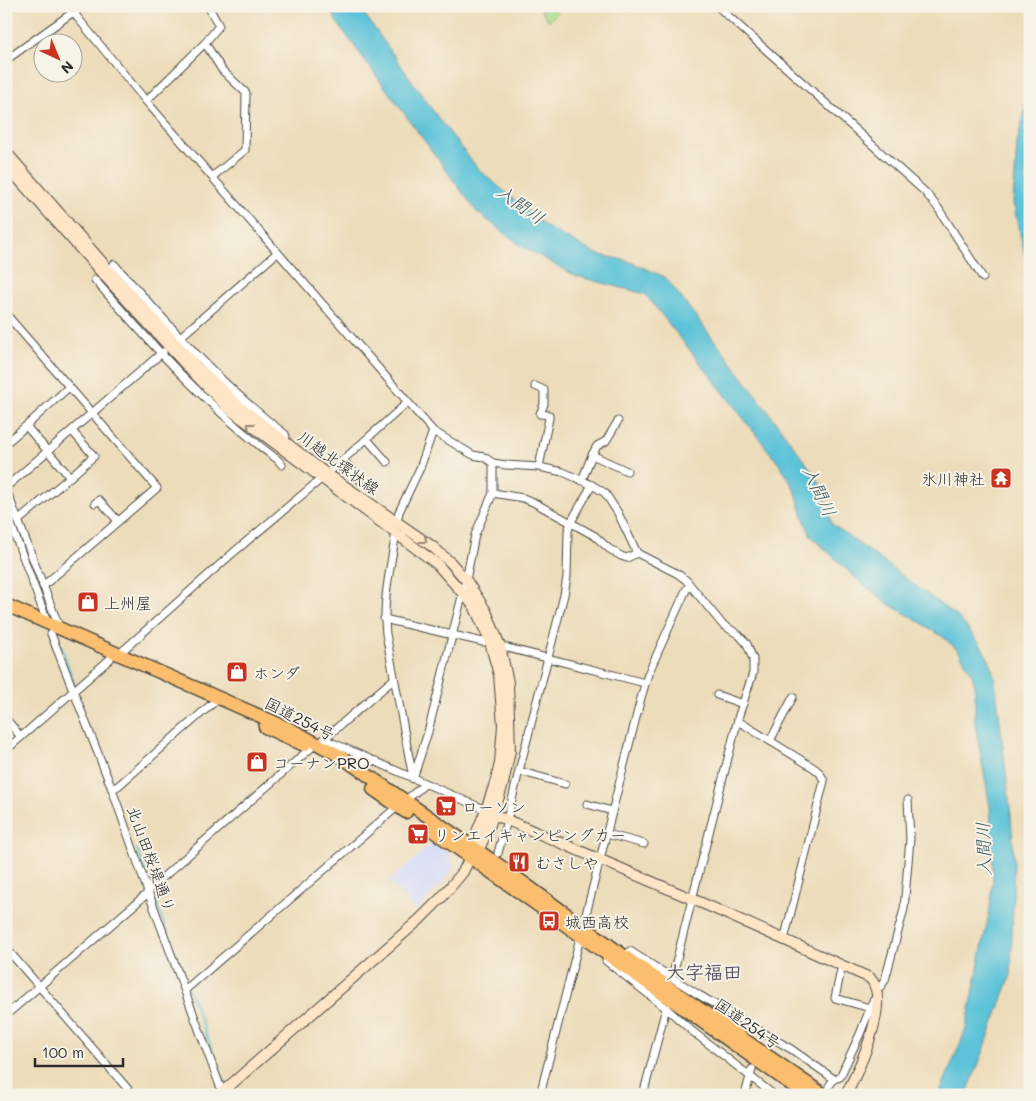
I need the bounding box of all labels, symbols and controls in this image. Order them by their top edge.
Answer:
north arrow [32,32,82,82]
text: N [57,57,78,78]
water label: 入間川 [492,179,550,229]
one-way arrow [247,424,256,432]
street label: 川越北環状線 [294,425,384,499]
water label: 入間川 [798,461,842,521]
temple icon: 氷川神社 [989,466,1013,490]
place label: 氷川神社 [921,468,985,489]
one-way arrow [418,535,427,543]
shop icon: 上州屋 [76,590,100,614]
place label: 上州屋 [104,592,152,613]
shop icon: ホンダ [225,660,249,684]
place label: ホンダ [253,662,300,683]
street label: 国道254号 [262,691,338,745]
shop icon: コーナンPRO [245,750,269,774]
place label: コーナンPRO [273,752,370,773]
supermarket icon: ローソン [434,794,458,818]
place label: ローソン [462,796,526,817]
street label: 北山田桜堤通り [123,803,181,915]
supermarket icon: リンエイキャンピングカー [406,822,430,846]
water label: 入間川 [970,822,996,876]
place label: リンエイキャンピングカー [434,824,626,845]
restaurant icon: むさしや [507,850,531,874]
place label: むさしや [535,852,599,873]
bus stop icon: 城西高校 [537,909,561,933]
place label: 城西高校 [565,911,629,932]
district label: 大字福田 [666,959,742,984]
street label: 国道254号 [711,993,785,1053]
scale bar [35,1036,122,1068]
text: 100 m [42,1042,84,1062]

